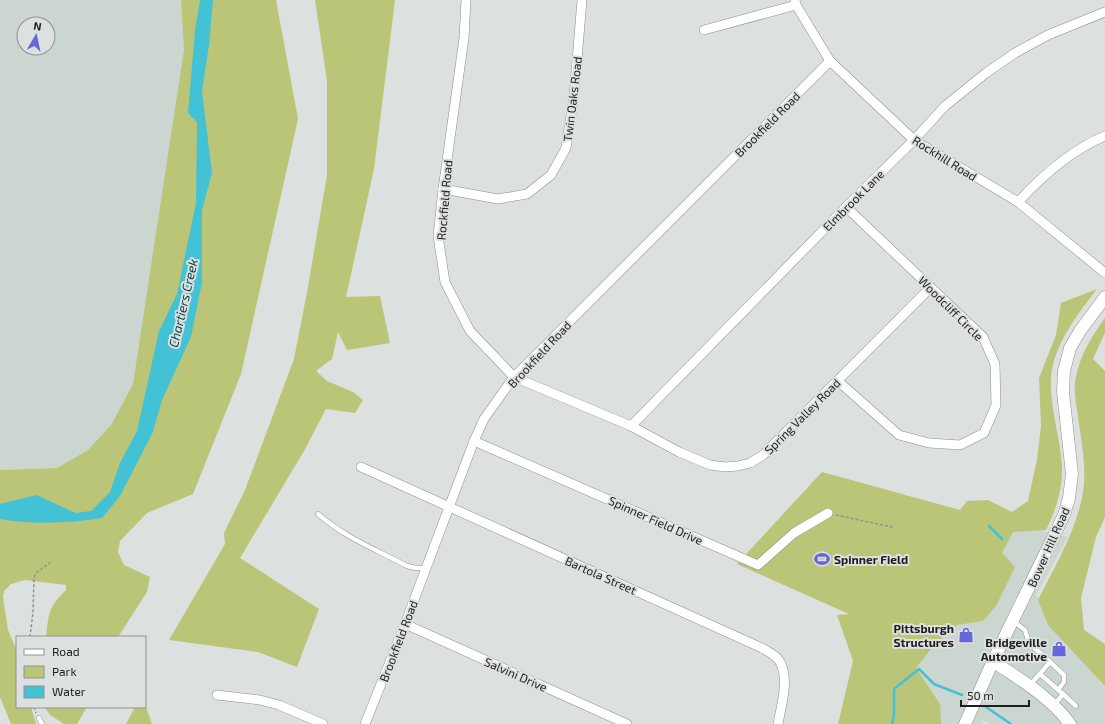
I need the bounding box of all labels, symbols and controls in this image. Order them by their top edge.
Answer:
north arrow [16,16,56,56]
text: N [33,19,43,33]
street label: Twin Oaks Road [560,56,584,142]
street label: Brookfield Road [732,89,802,159]
street label: Rockhill Road [910,133,980,183]
street label: Rockfield Road [434,159,454,241]
street label: Elmbrook Lane [819,166,887,234]
water label: Chartiers Creek [165,257,201,349]
street label: Woodcliff Circle [916,273,986,343]
street label: Brookfield Road [504,318,574,390]
street label: Spring Valley Road [761,375,843,457]
street label: Spinner Field Drive [607,493,705,547]
street label: Bower Hill Road [1024,505,1072,589]
sports icon: Spinner Field [813,550,831,568]
place label: Spinner Field [834,552,908,566]
street label: Bartola Street [563,553,639,597]
street label: Brookfield Road [376,598,420,684]
place label: Pittsburgh Structures [894,621,954,649]
shop icon: Pittsburgh Structures [957,626,975,644]
place label: Bridgeville Automotive [981,635,1047,663]
legend [16,636,146,708]
shop icon: Bridgeville Automotive [1050,640,1068,658]
text: Road [52,644,80,658]
street label: Salvini Drive [483,654,549,694]
text: Park [52,664,77,678]
scale bar [961,682,1029,708]
text: Water [52,684,86,698]
text: 50 m [967,688,994,702]

